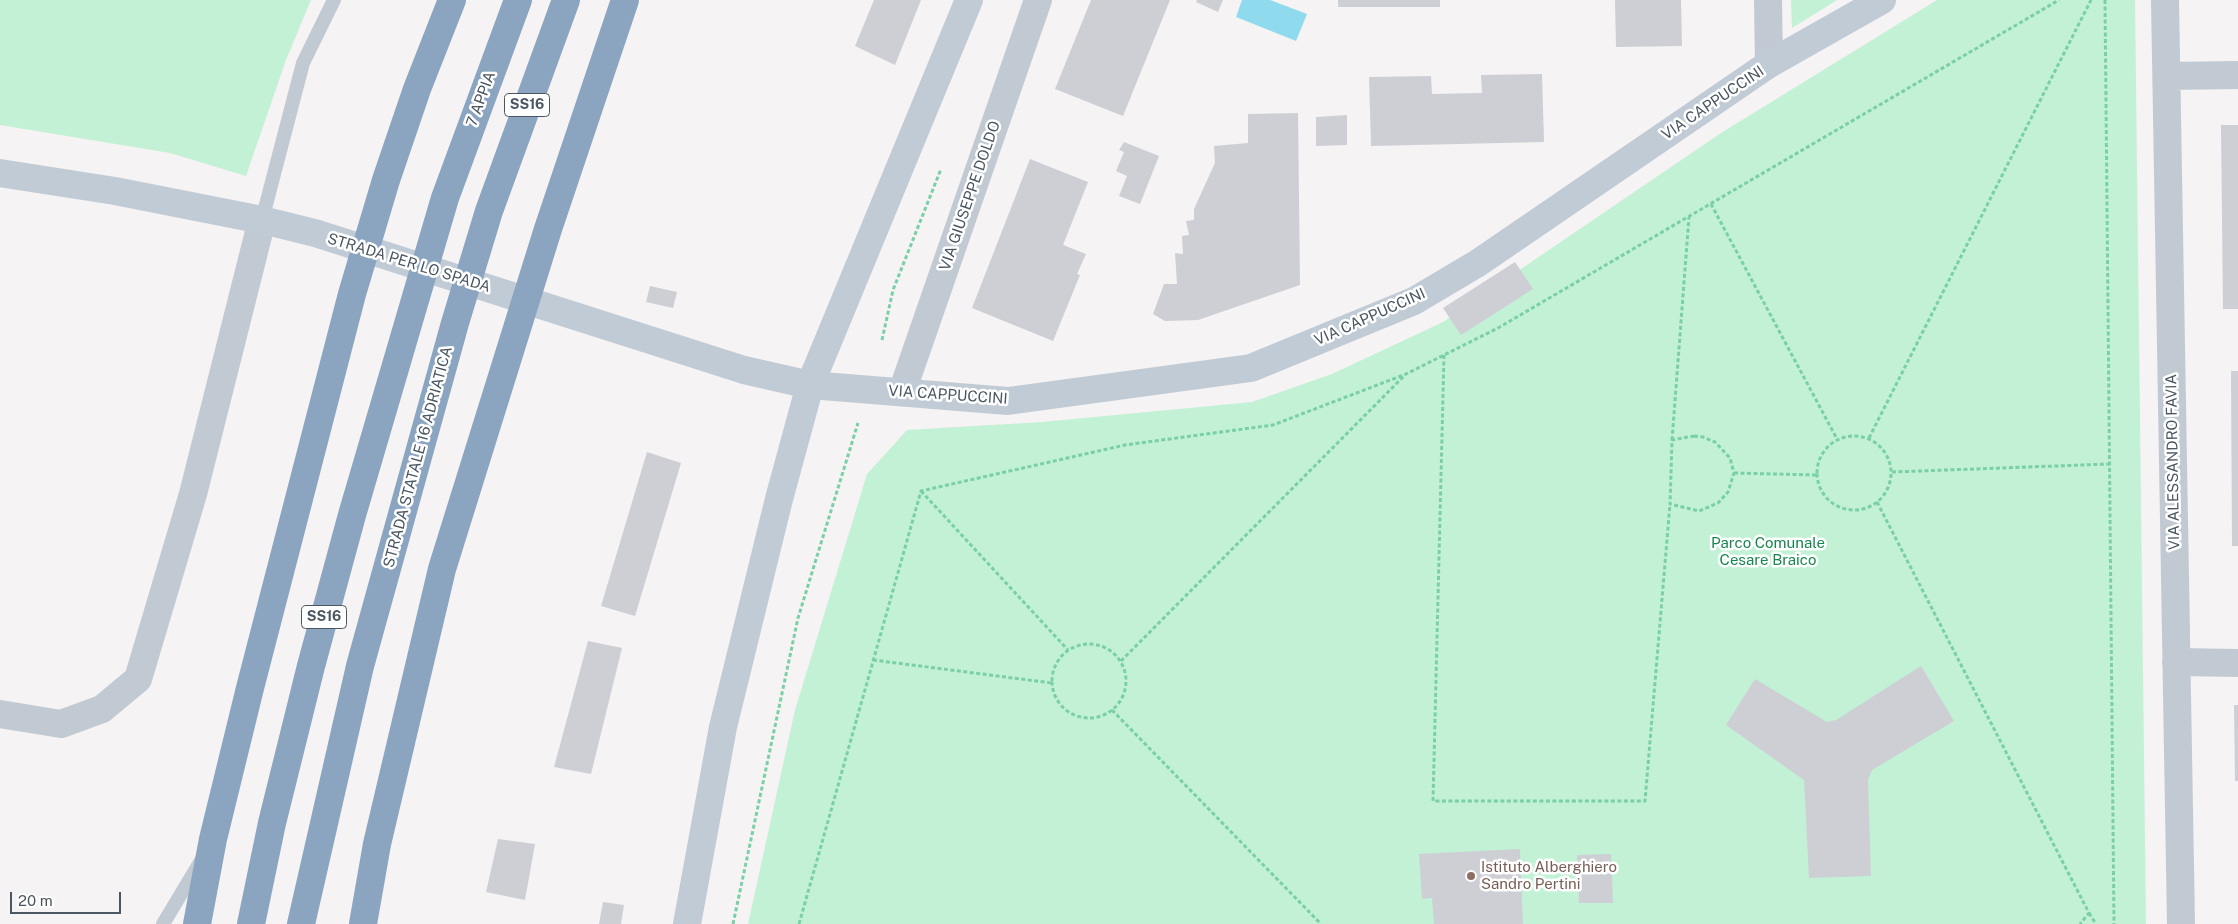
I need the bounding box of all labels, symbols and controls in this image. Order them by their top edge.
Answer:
street label: VIA CAPPUCCINI [1658,62,1768,144]
street label: 7 APPIA [463,69,499,129]
road number: SS16 [504,94,550,116]
street label: VIA GIUSEPPE DOLDO [936,119,1004,273]
street label: STRADA PER LO SPADA [325,230,493,296]
street label: VIA CAPPUCCINI [1312,284,1428,350]
street label: STRADA STATALE 16 ADRIATICA [380,344,456,570]
street label: VIA ALESSANDRO FAVIA [2162,374,2184,550]
street label: VIA CAPPUCCINI [888,382,1008,408]
park label: Parco Comunale Cesare Braico [1711,534,1825,569]
road number: SS16 [302,606,346,628]
place label: Istituto Alberghiero Sandro Pertini [1481,858,1617,893]
marker: Istituto Alberghiero Sandro Pertini [1465,870,1477,882]
scale bar [12,882,124,914]
text: 20 m [18,892,53,909]

